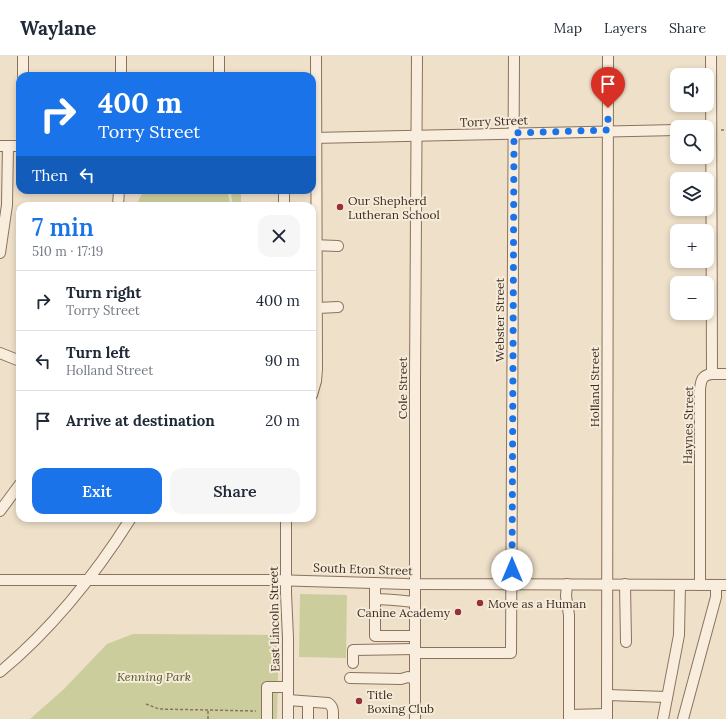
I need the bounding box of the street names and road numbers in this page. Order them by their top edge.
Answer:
street label: Torry Street [460,112,529,130]
street label: Webster Street [492,278,507,362]
street label: Holland Street [587,346,602,427]
street label: Cole Street [395,356,410,419]
street label: Haynes Street [680,385,696,464]
street label: South Eton Street [313,560,413,578]
street label: East Lincoln Street [266,566,282,672]

